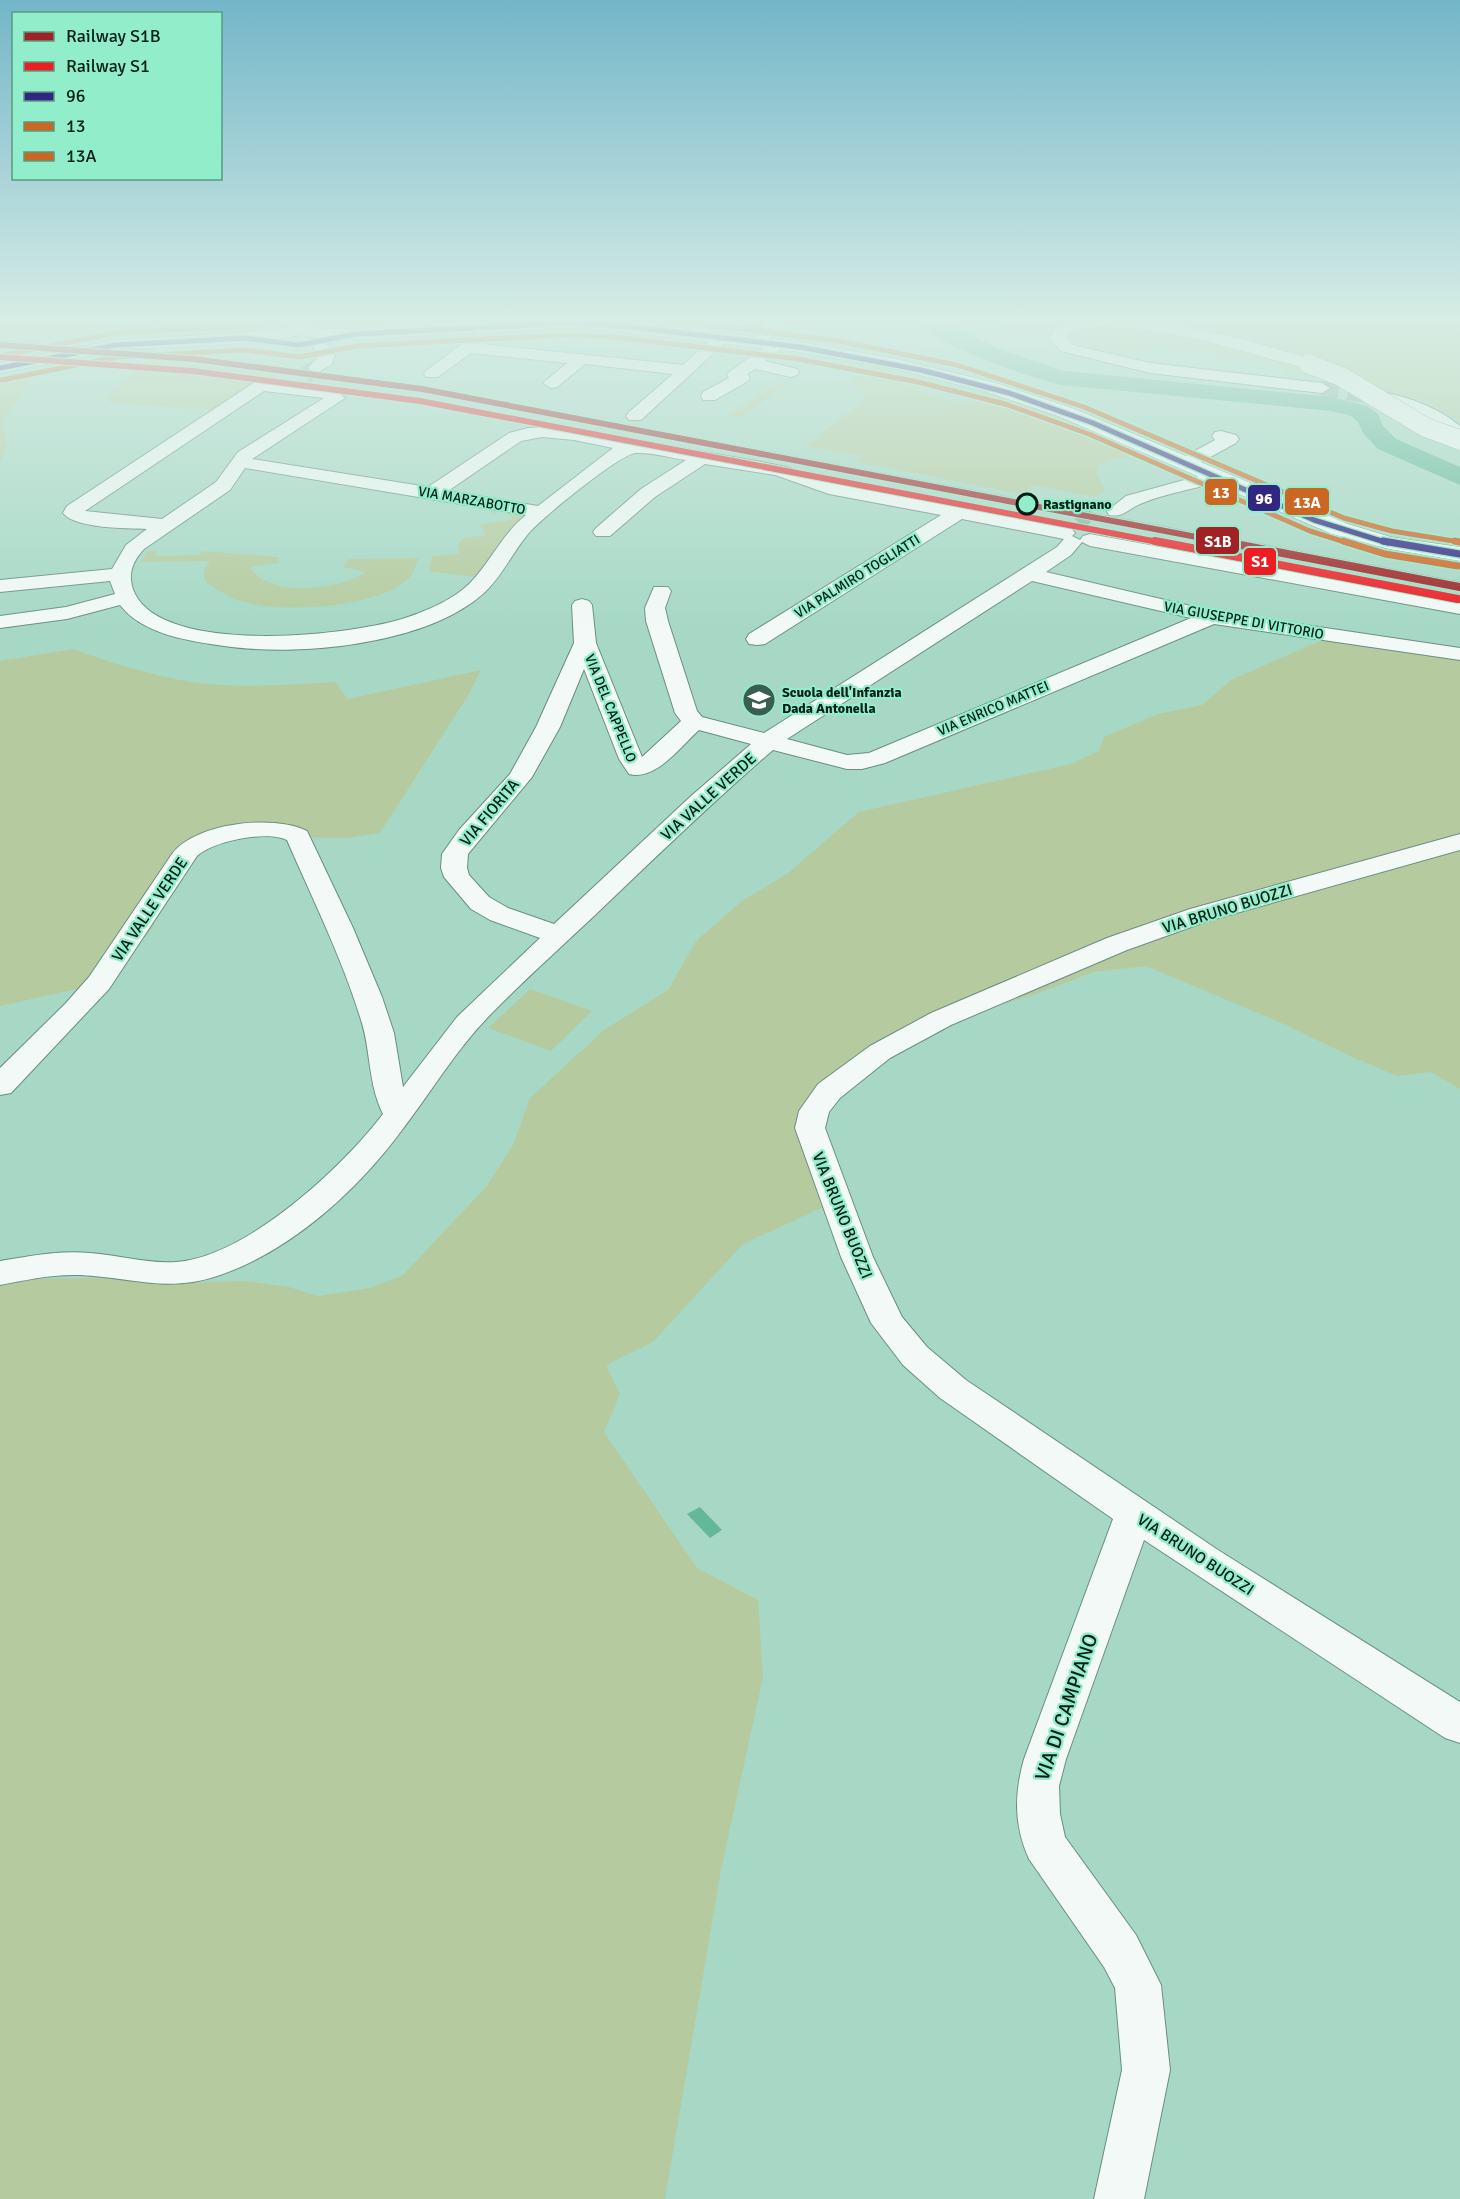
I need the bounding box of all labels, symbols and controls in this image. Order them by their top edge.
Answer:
legend [12,12,222,180]
text: Railway S1B [66,25,161,47]
text: Railway S1 [66,55,150,77]
text: 96 [66,85,85,107]
text: 13 [66,115,85,137]
text: 13A [66,145,96,167]
line badge: 13 [1204,478,1238,506]
street label: VIA MARZABOTTO [417,483,527,518]
text: 13 [1212,483,1230,503]
line badge: 96 [1247,484,1281,512]
line badge: 13A [1284,487,1330,516]
text: 96 [1255,489,1273,509]
marker: Rastignano [1016,493,1038,515]
text: 13A [1293,493,1322,513]
place label: Rastignano [1043,496,1112,513]
line badge: S1B [1195,526,1240,555]
street label: VIA PALMIRO TOGLIATTI [791,531,923,622]
text: S1B [1204,532,1232,552]
line badge: S1 [1243,547,1277,576]
text: S1 [1251,552,1269,572]
street label: VIA GIUSEPPE DI VITTORIO [1163,598,1325,643]
street label: VIA DEL CAPPELLO [581,652,640,765]
street label: VIA ENRICO MATTEI [935,677,1052,740]
school or university icon: Scuola dell'Infanzia Dada Antonella [741,682,777,718]
place label: Scuola dell'Infanzia Dada Antonella [782,684,902,717]
street label: VIA VALLE VERDE [657,749,761,845]
street label: VIA FIORITA [456,775,524,850]
street label: VIA VALLE VERDE [108,854,192,966]
street label: VIA BRUNO BUOZZI [1160,880,1295,938]
street label: VIA BRUNO BUOZZI [808,1149,877,1282]
street label: VIA BRUNO BUOZZI [1133,1510,1258,1600]
street label: VIA DI CAMPIANO [1030,1630,1103,1784]

